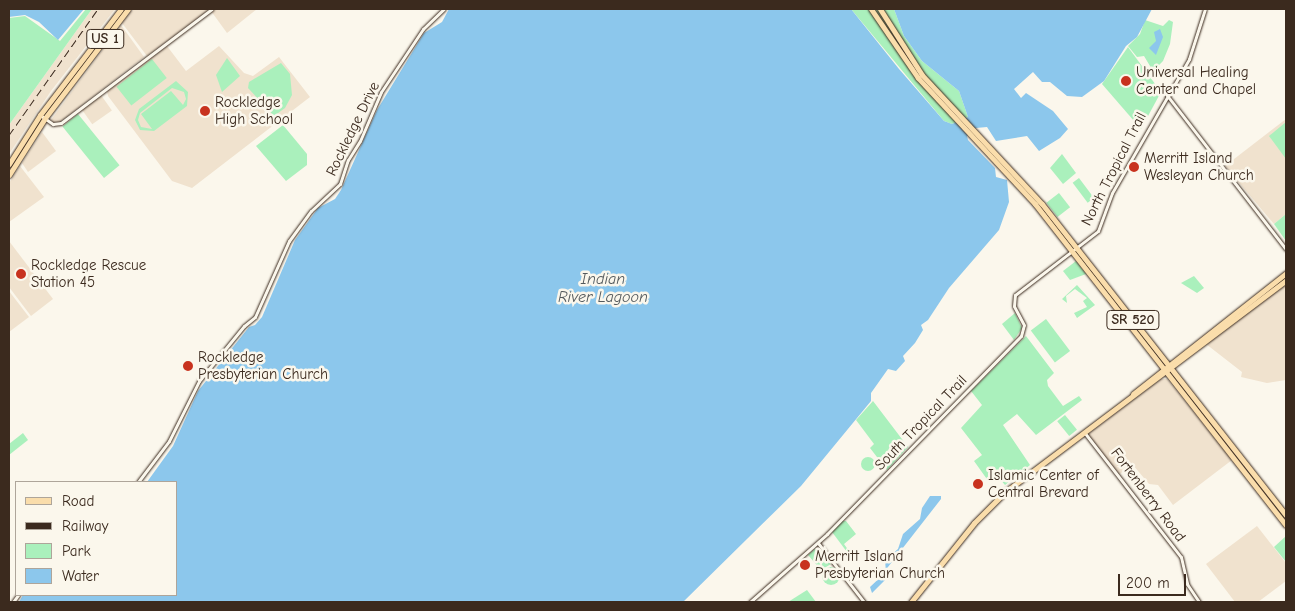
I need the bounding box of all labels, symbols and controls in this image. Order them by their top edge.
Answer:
road number: US 1 [86,28,124,50]
place label: Universal Healing Center and Chapel [1136,63,1256,98]
marker: Universal Healing Center and Chapel [1120,75,1132,87]
street label: Rockledge Drive [322,79,384,179]
place label: Rockledge High School [215,93,293,128]
marker: Rockledge High School [199,105,211,117]
street label: North Tropical Trail [1078,109,1150,229]
place label: Merritt Island Wesleyan Church [1144,149,1254,184]
marker: Merritt Island Wesleyan Church [1128,161,1140,173]
place label: Rockledge Rescue Station 45 [31,256,146,291]
marker: Rockledge Rescue Station 45 [15,268,27,280]
water label: Indian River Lagoon [558,269,648,307]
road number: SR 520 [1106,308,1160,332]
place label: Rockledge Presbyterian Church [198,348,328,383]
marker: Rockledge Presbyterian Church [182,360,194,372]
street label: South Tropical Trail [871,372,971,474]
street label: Fortenberry Road [1107,444,1189,546]
place label: Islamic Center of Central Brevard [988,466,1099,501]
marker: Islamic Center of Central Brevard [972,478,984,490]
legend [15,481,178,596]
text: Road [62,492,94,510]
text: Railway [62,517,108,535]
text: Park [62,542,91,560]
place label: Merritt Island Presbyterian Church [815,547,945,582]
marker: Merritt Island Presbyterian Church [799,559,811,571]
scale bar [1120,564,1188,596]
text: Water [62,567,99,585]
text: 200 m [1126,574,1170,592]

